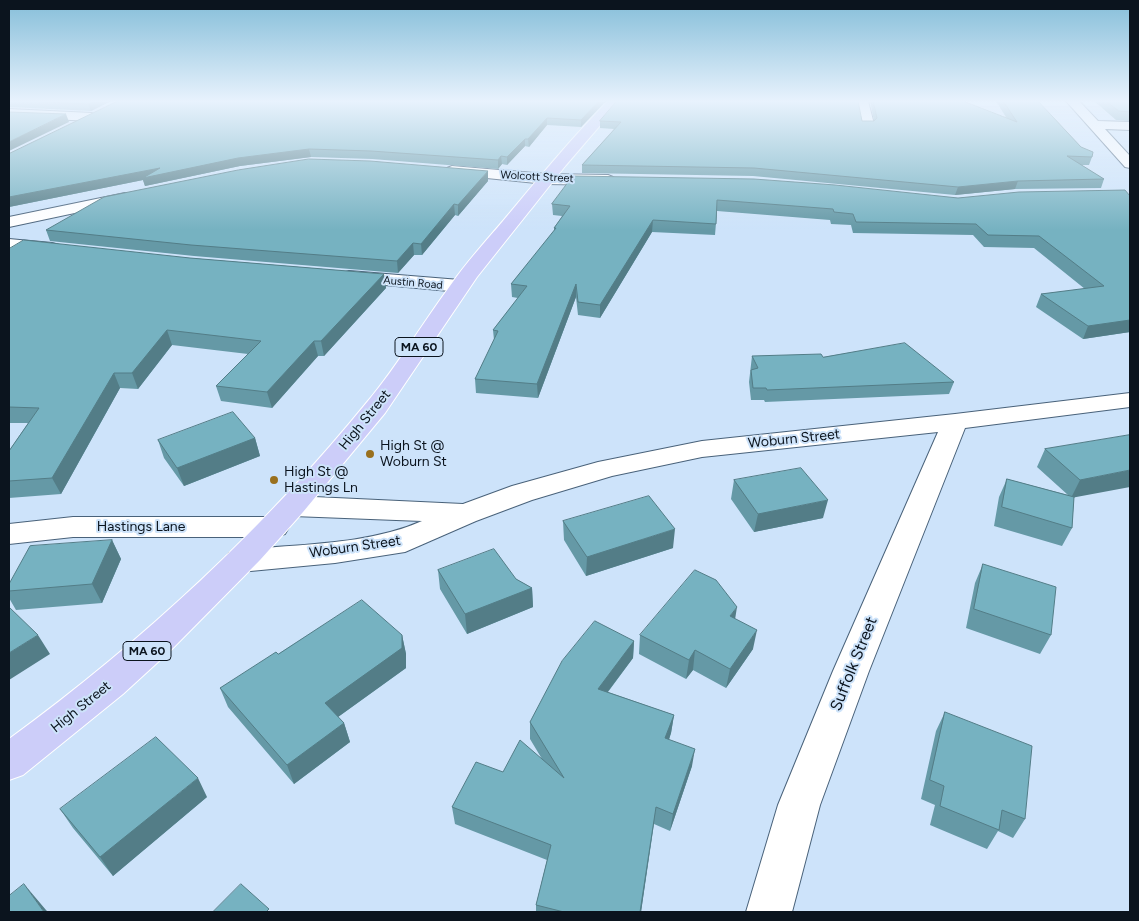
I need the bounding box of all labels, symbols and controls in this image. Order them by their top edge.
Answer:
street label: Wolcott Street [500,168,574,186]
street label: Austin Road [383,274,443,292]
road number: MA 60 [395,338,443,357]
street label: High Street [336,387,394,453]
street label: Woburn Street [747,426,841,452]
place label: High St @ Woburn St [380,438,447,471]
marker: High St @ Woburn St [364,448,376,460]
place label: High St @ Hastings Ln [284,464,358,497]
marker: High St @ Hastings Ln [268,474,280,486]
street label: Hastings Lane [97,519,185,535]
street label: Woburn Street [308,532,402,562]
street label: Suffolk Street [826,614,882,714]
road number: MA 60 [123,641,171,660]
street label: High Street [48,678,114,736]

